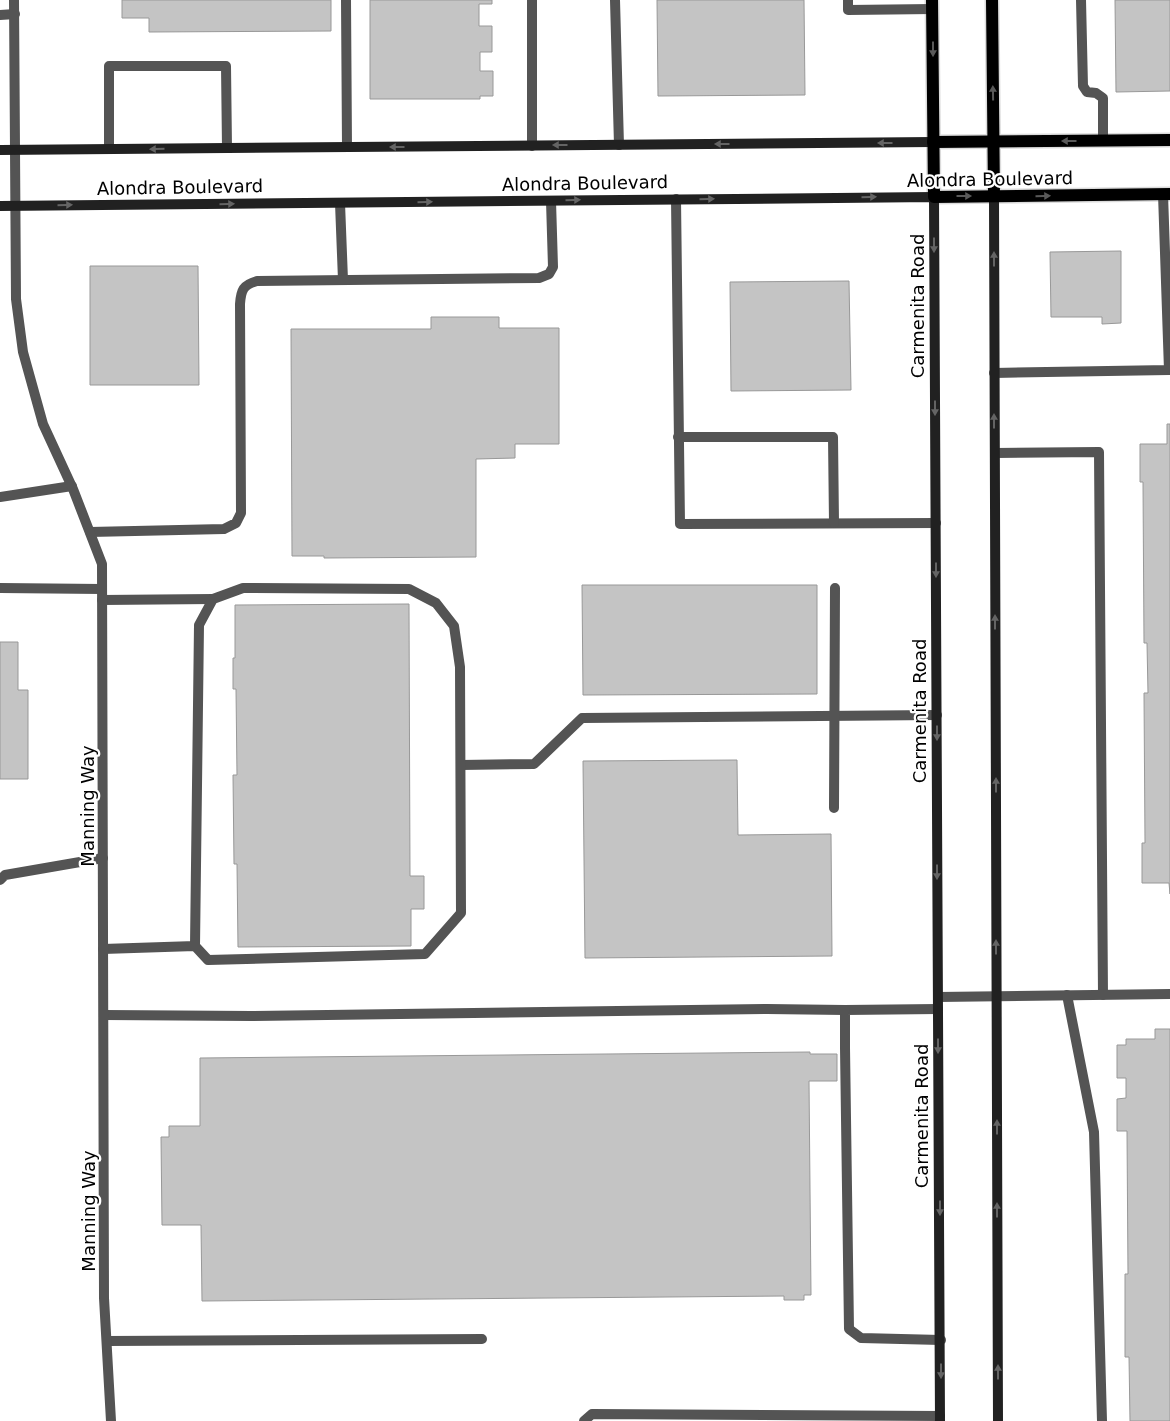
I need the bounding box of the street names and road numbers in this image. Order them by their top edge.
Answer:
street label: Alondra Boulevard [907,167,1073,191]
street label: Alondra Boulevard [502,171,668,195]
street label: Alondra Boulevard [97,175,263,199]
street label: Carmenita Road [907,234,928,378]
street label: Carmenita Road [909,639,930,783]
street label: Manning Way [77,745,98,867]
street label: Carmenita Road [911,1044,932,1188]
street label: Manning Way [78,1150,99,1272]

